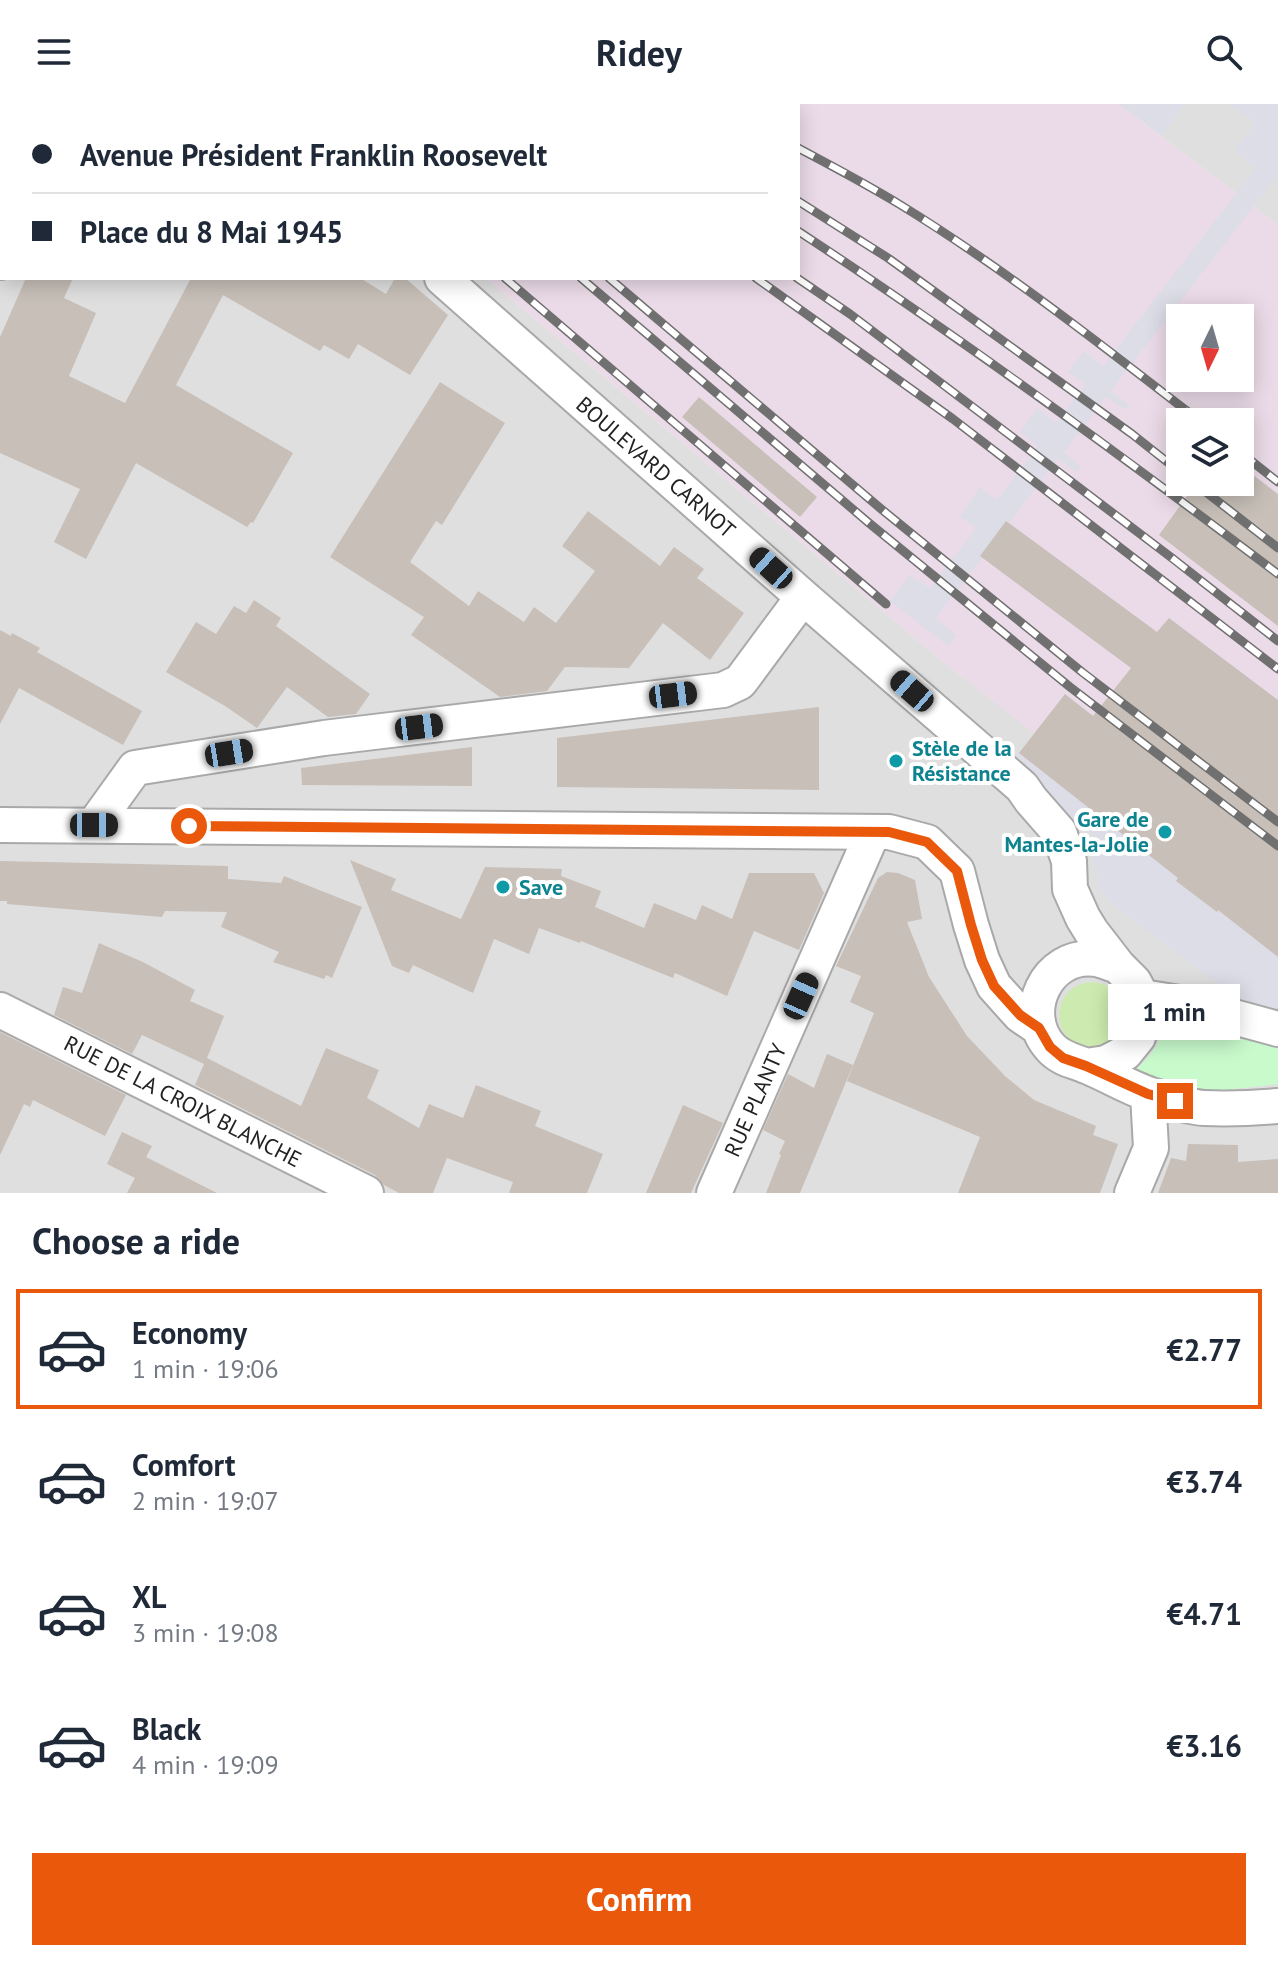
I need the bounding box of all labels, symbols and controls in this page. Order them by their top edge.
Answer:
text: Ridey [596,29,682,76]
icon: menu [32,30,76,74]
icon: search [1202,30,1246,74]
text: Avenue Président Franklin Roosevelt [80,135,547,174]
text: Place du 8 Mai 1945 [80,212,343,251]
north arrow [1166,304,1254,392]
map controls [1166,304,1254,496]
street label: BOULEVARD CARNOT [571,390,741,544]
button: layers [1166,408,1254,496]
car [745,543,797,593]
car [886,666,938,716]
car [648,680,698,710]
car [394,712,444,742]
place label: Stèle de la Résistance [912,734,1012,787]
car [203,737,255,769]
marker: Stèle de la Résistance [887,752,905,770]
place label: Gare de Mantes-la-Jolie [1005,805,1149,858]
route start [171,808,207,844]
car [70,813,118,837]
marker: Gare de Mantes-la-Jolie [1156,823,1174,841]
place label: Save [519,873,563,901]
marker: Save [494,878,512,896]
car [780,969,822,1023]
callout: 1 min [1109,985,1241,1041]
text: 1 min [1142,995,1206,1028]
street label: RUE DE LA CROIX BLANCHE [60,1029,306,1173]
street label: RUE PLANTY [718,1038,793,1161]
route end [1157,1083,1193,1119]
text: Choose a ride [32,1217,240,1264]
icon: car [36,1313,108,1385]
text: Economy [132,1313,247,1352]
text: €2.77 [1167,1330,1242,1369]
text: 1 min · 19:06 [132,1352,279,1385]
icon: car [36,1445,108,1517]
text: Comfort [132,1445,235,1484]
text: €3.74 [1167,1462,1242,1501]
text: 2 min · 19:07 [132,1484,279,1517]
icon: car [36,1577,108,1649]
text: XL [132,1577,166,1616]
text: €4.71 [1167,1594,1242,1633]
text: 3 min · 19:08 [132,1616,279,1649]
icon: car [36,1709,108,1781]
text: Black [132,1709,201,1748]
text: €3.16 [1167,1726,1242,1765]
text: 4 min · 19:09 [132,1748,279,1781]
button: Confirm [32,1853,1246,1945]

